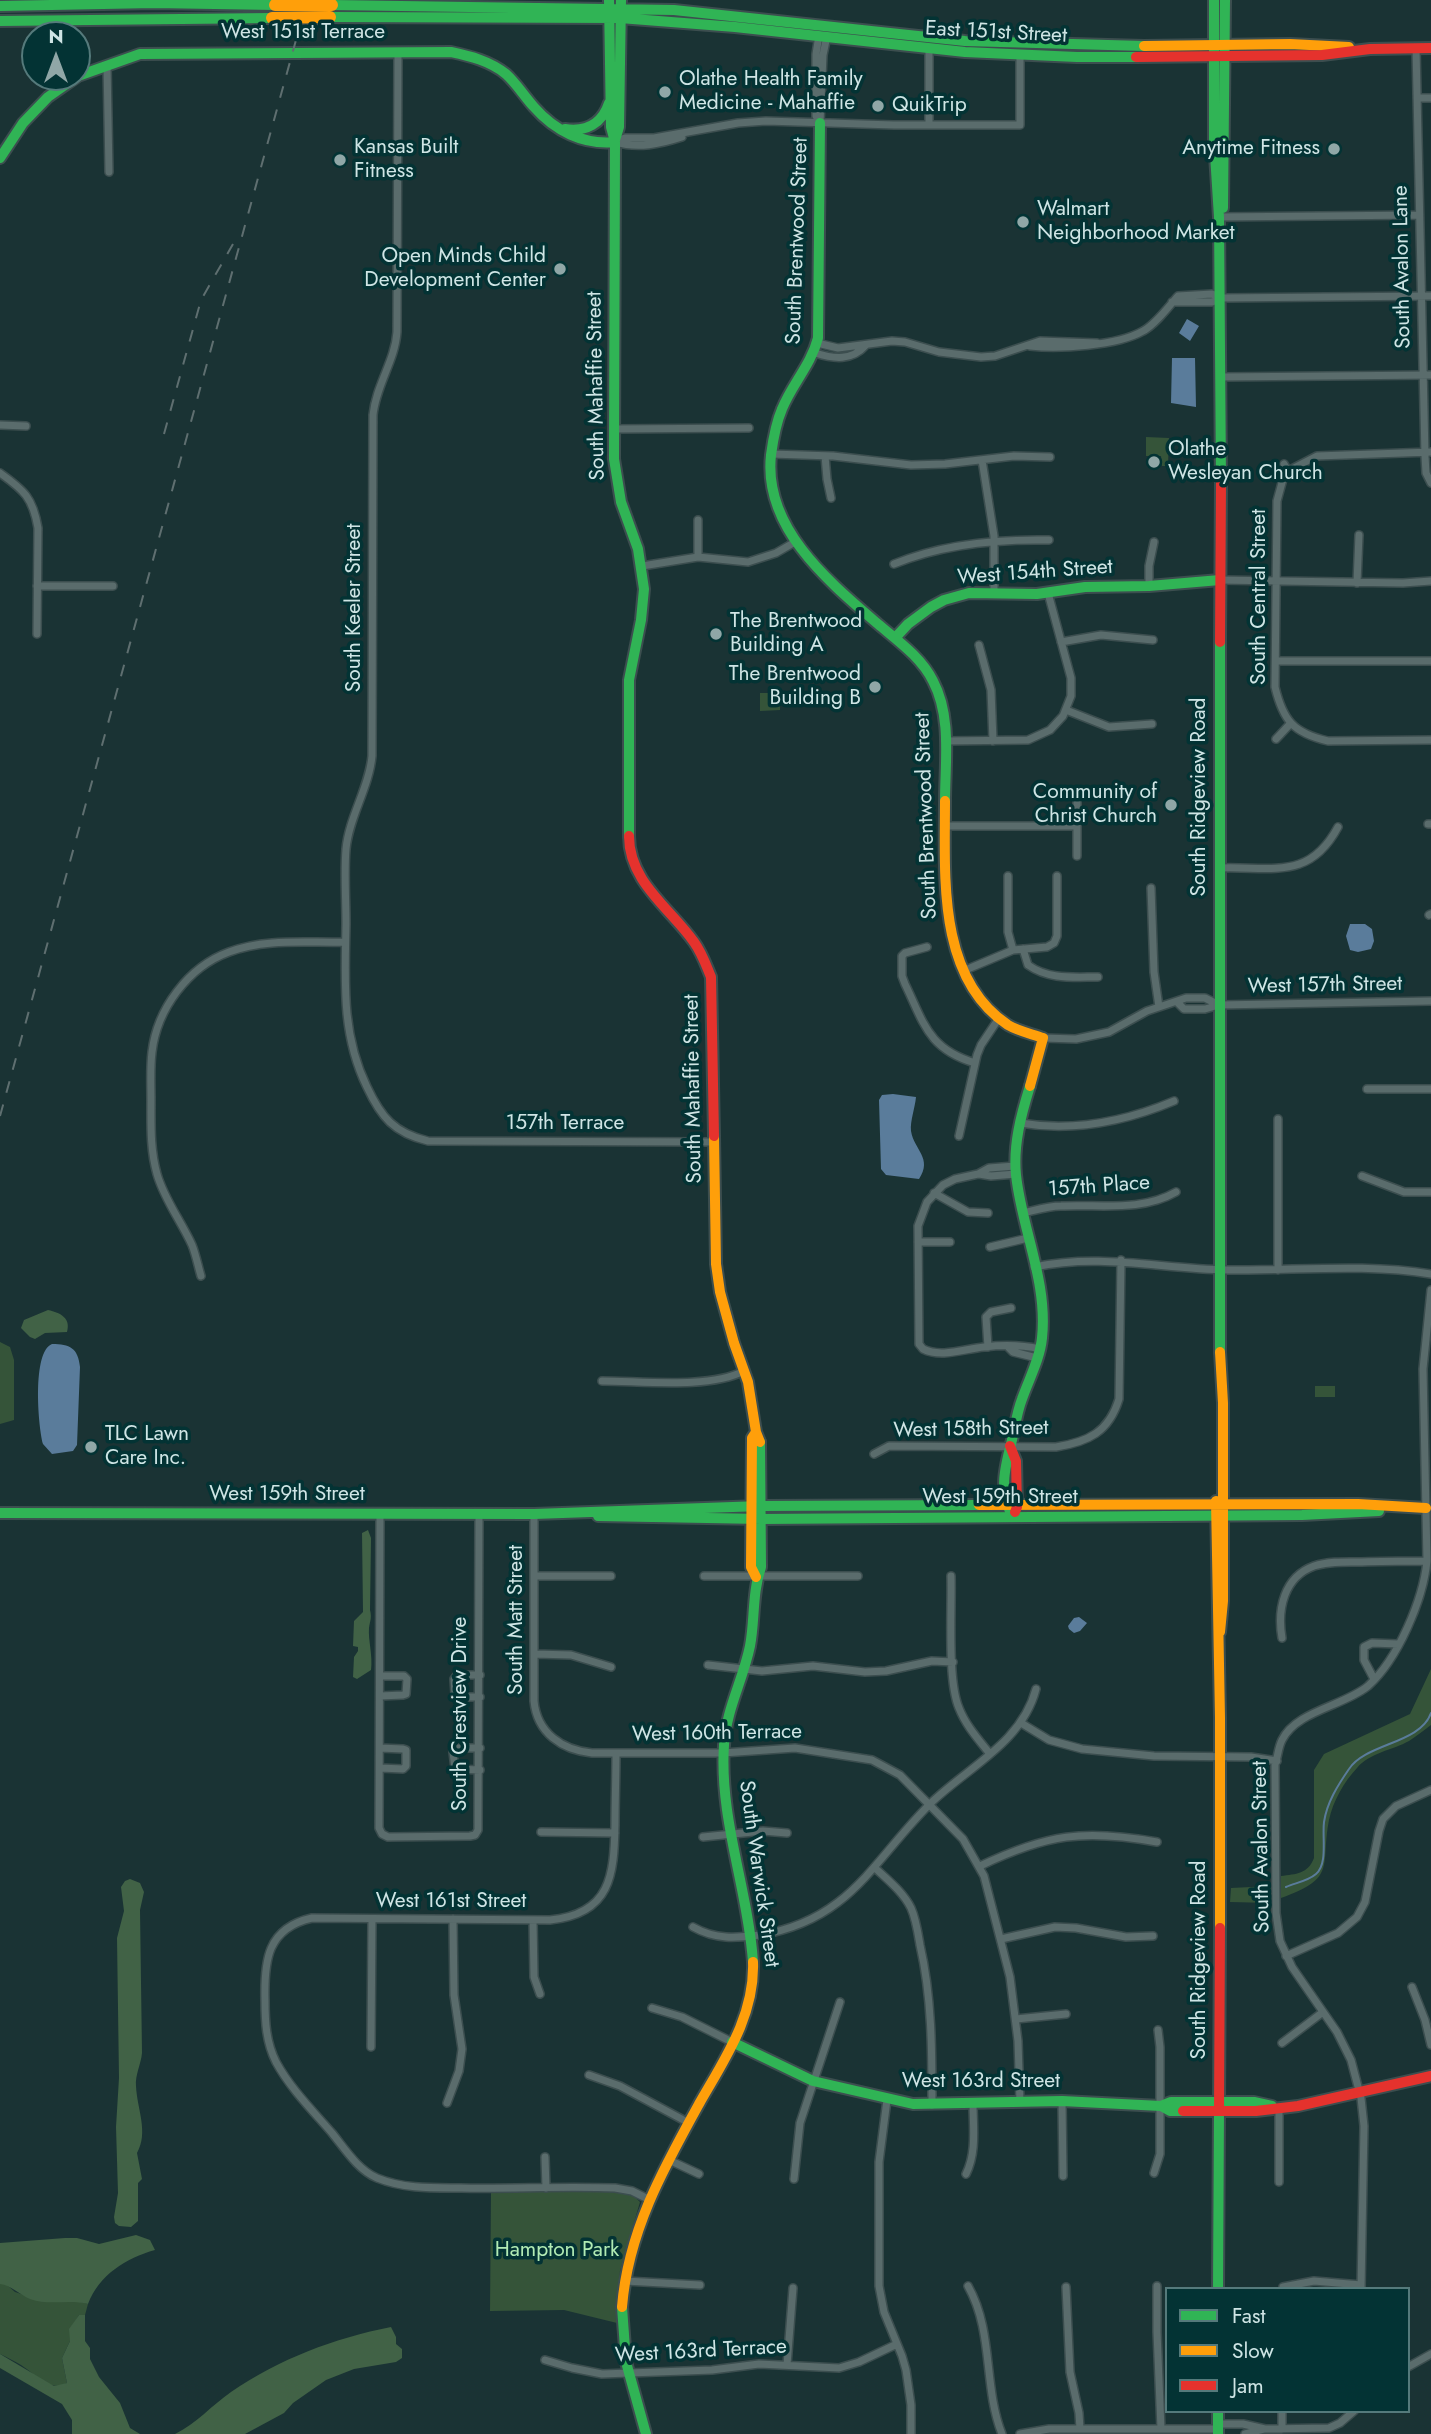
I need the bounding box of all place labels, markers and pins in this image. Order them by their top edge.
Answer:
place label: Olathe Health Family Medicine - Mahaffie [679,67,863,117]
marker: Olathe Health Family Medicine - Mahaffie [657,84,673,100]
place label: QuikTrip [892,93,967,119]
marker: QuikTrip [870,98,886,114]
place label: Kansas Built Fitness [354,135,458,185]
place label: Anytime Fitness [1182,136,1320,162]
marker: Anytime Fitness [1326,141,1342,157]
marker: Kansas Built Fitness [332,152,348,168]
place label: Walmart Neighborhood Market [1037,197,1235,247]
marker: Walmart Neighborhood Market [1015,214,1031,230]
place label: Open Minds Child Development Center [364,244,546,294]
marker: Open Minds Child Development Center [552,261,568,277]
place label: Olathe Wesleyan Church [1168,437,1323,487]
marker: Olathe Wesleyan Church [1146,454,1162,470]
place label: The Brentwood Building A [730,609,862,659]
marker: The Brentwood Building A [708,626,724,642]
place label: The Brentwood Building B [729,662,861,712]
marker: The Brentwood Building B [867,679,883,695]
place label: Community of Christ Church [1033,780,1157,830]
marker: Community of Christ Church [1163,797,1179,813]
place label: TLC Lawn Care Inc. [105,1422,189,1472]
marker: TLC Lawn Care Inc. [83,1439,99,1455]

